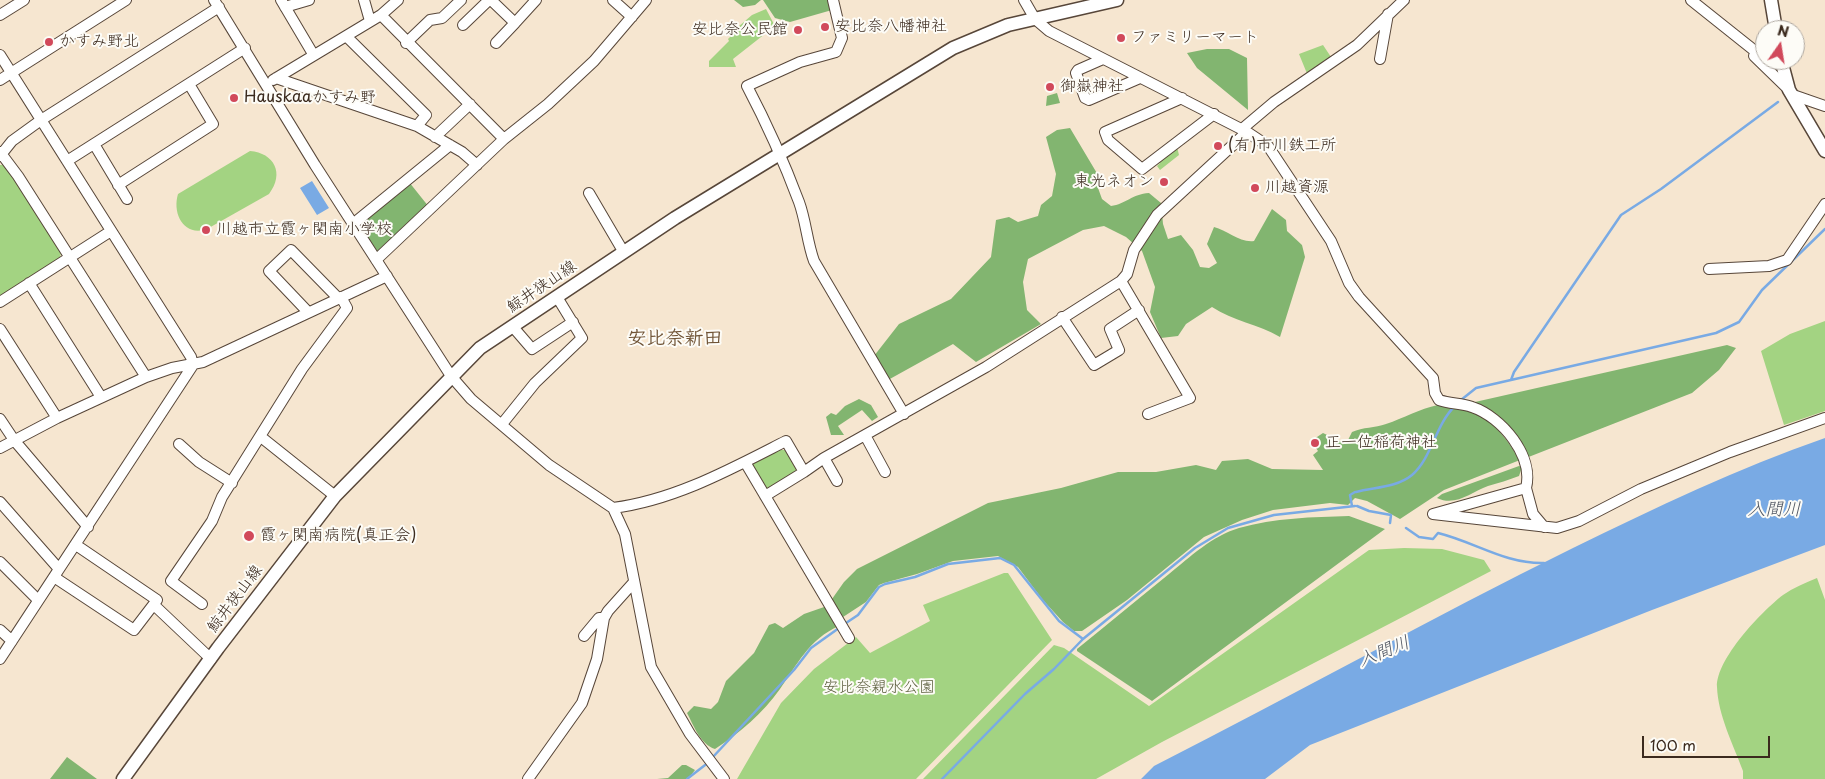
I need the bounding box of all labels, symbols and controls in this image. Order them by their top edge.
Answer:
place label: 安比奈八幡神社 [835,17,947,37]
text: N [1775,19,1791,42]
place label: 安比奈公民館 [692,20,788,40]
north arrow [1755,20,1805,70]
marker: 安比奈八幡神社 [819,21,831,33]
marker: 安比奈公民館 [792,24,804,36]
place label: ファミリーマート [1131,28,1259,48]
place label: かすみ野北 [59,32,139,52]
marker: ファミリーマート [1115,32,1127,44]
marker: かすみ野北 [43,36,55,48]
place label: 御嶽神社 [1060,77,1124,97]
marker: 御嶽神社 [1044,81,1056,93]
place label: Hauskaaかすみ野 [244,88,376,108]
marker: Hauskaaかすみ野 [228,92,240,104]
place label: (有)市川鉄工所 [1228,136,1337,156]
marker: (有)市川鉄工所 [1212,140,1224,152]
place label: 東光ネオン [1074,172,1154,192]
marker: 東光ネオン [1158,176,1170,188]
place label: 川越資源 [1265,178,1329,198]
marker: 川越資源 [1249,182,1261,194]
place label: 川越市立霞ヶ関南小学校 [216,220,392,240]
marker: 川越市立霞ヶ関南小学校 [200,224,212,236]
street label: 鯨井狭山線 [503,257,581,317]
district label: 安比奈新田 [628,328,722,350]
place label: 正一位稲荷神社 [1325,433,1437,453]
marker: 正一位稲荷神社 [1309,437,1321,449]
water label: 入間川 [1747,499,1801,521]
place label: 霞ヶ関南病院(真正会) [260,526,417,546]
marker: 霞ヶ関南病院(真正会) [242,529,256,543]
street label: 鯨井狭山線 [203,561,267,637]
water label: 入間川 [1355,632,1413,672]
park label: 安比奈親水公園 [823,678,935,698]
scale bar [1645,726,1772,758]
text: 100 m [1650,733,1696,756]

